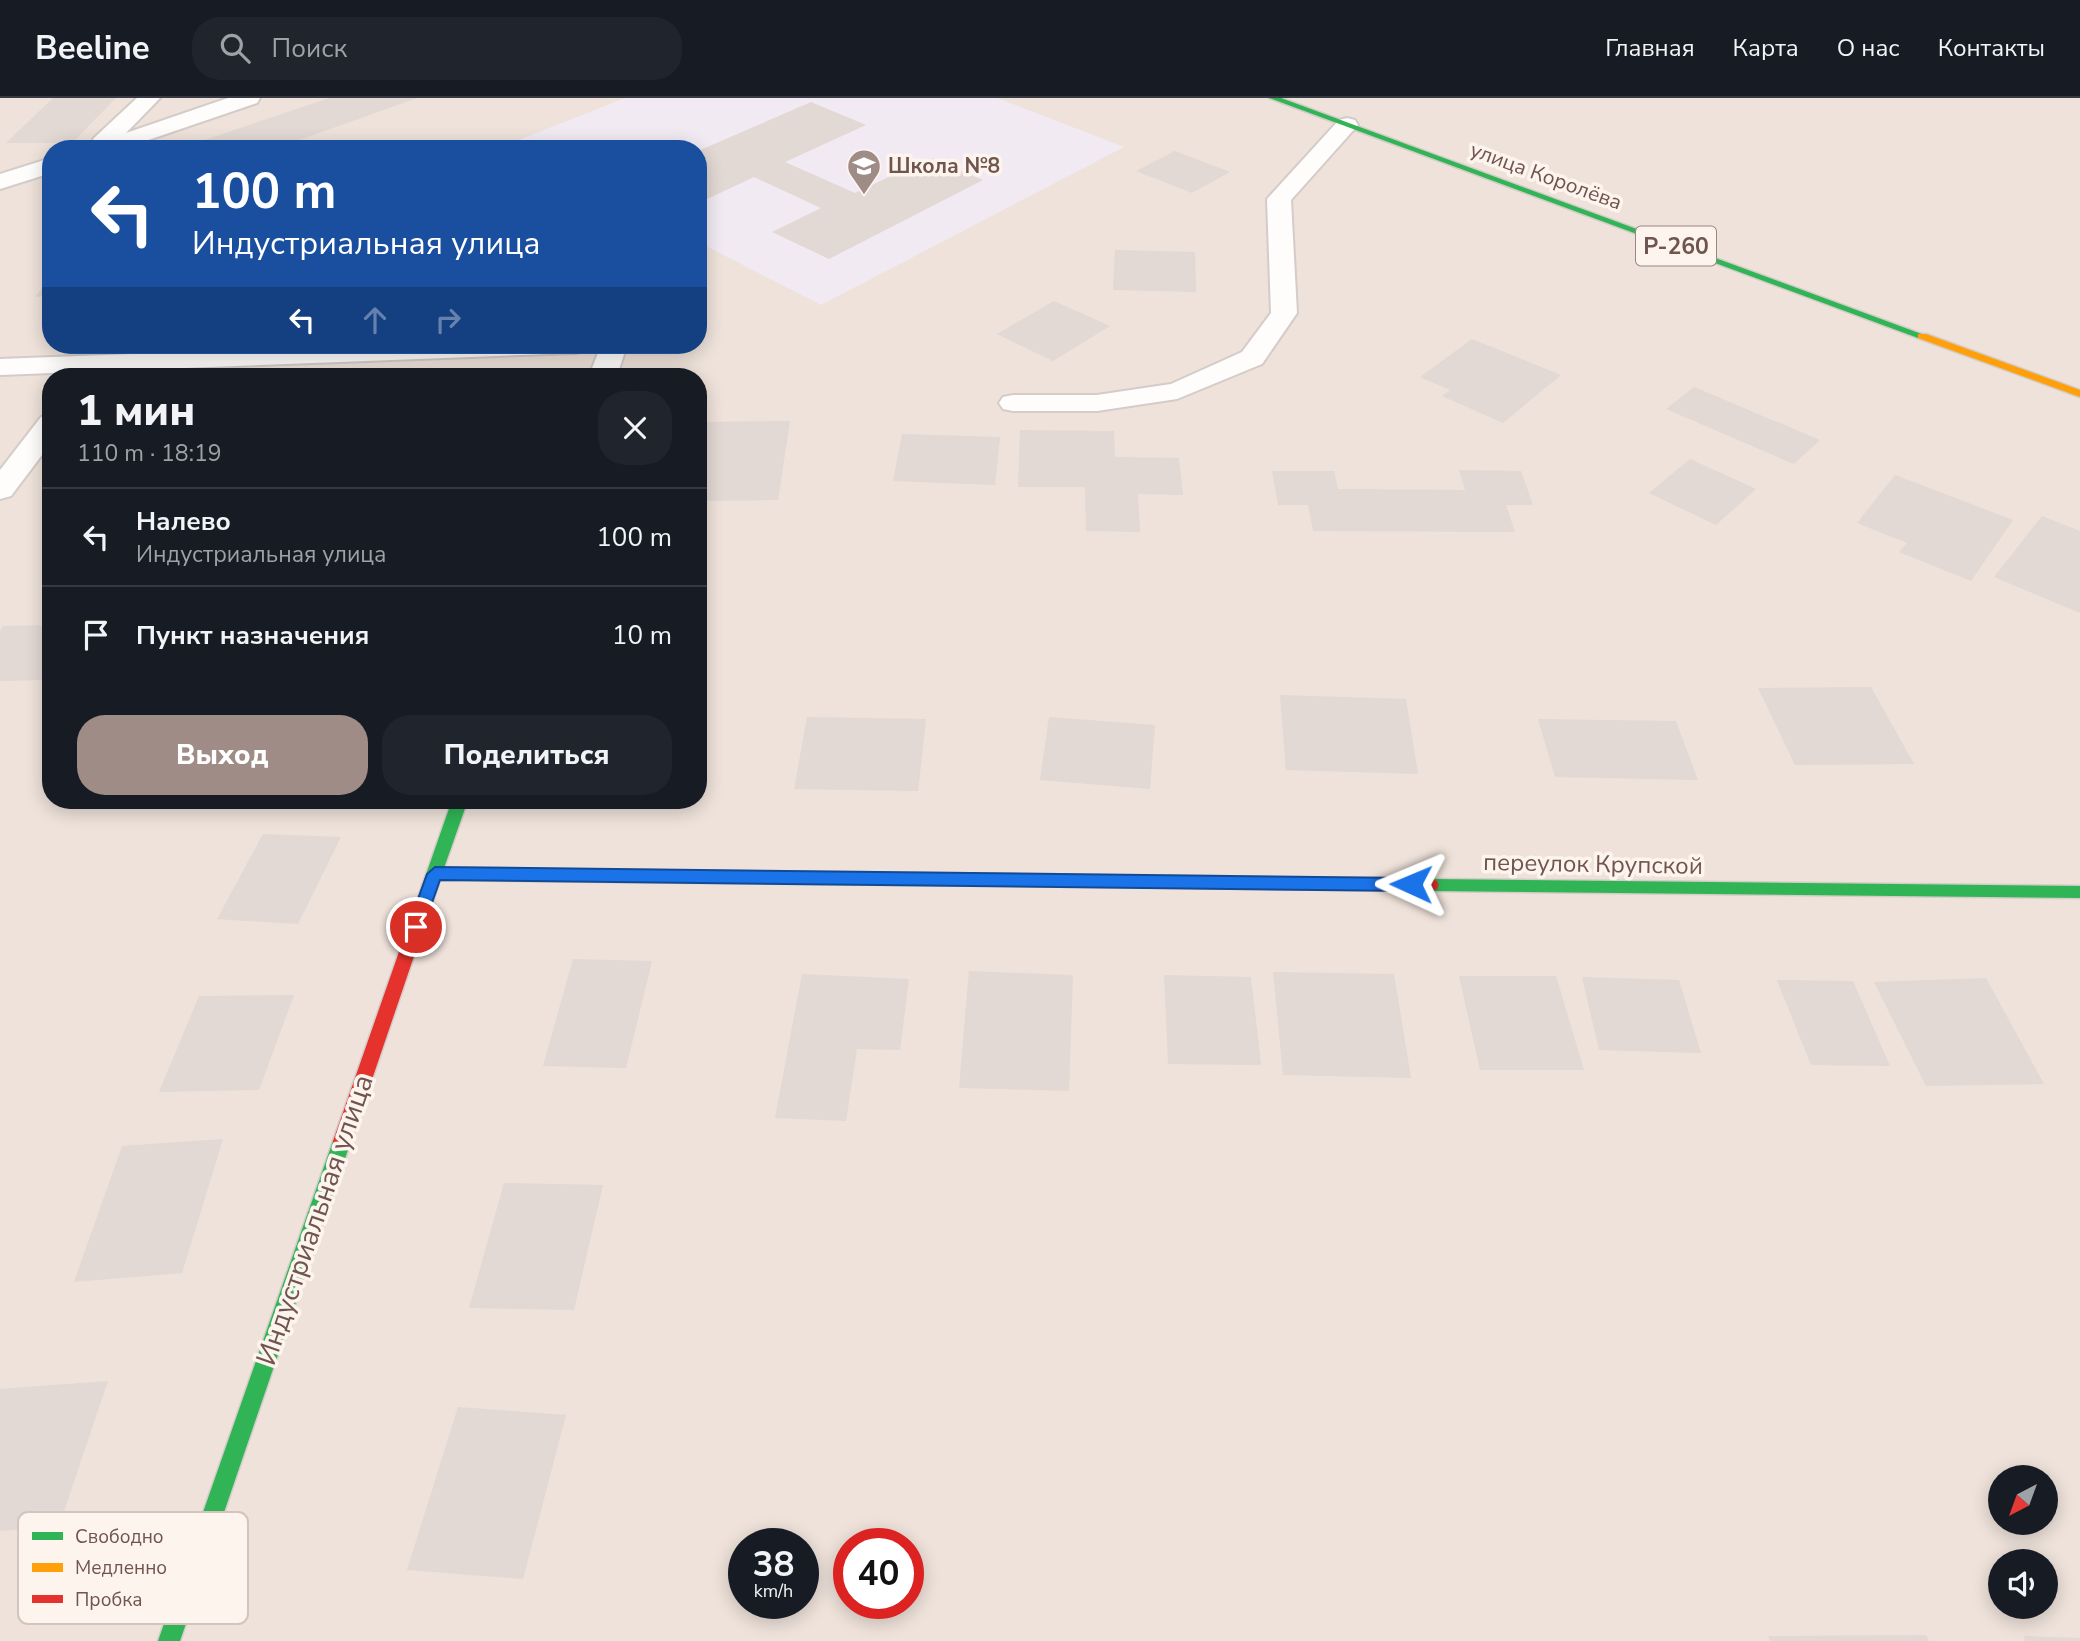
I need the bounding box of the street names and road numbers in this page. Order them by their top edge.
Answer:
street label: улица Королёва [1466,136,1626,216]
road number: Р-260 [1636,226,1716,266]
street label: переулок Крупской [1483,846,1703,882]
street label: Индустриальная улица [247,1070,383,1370]

